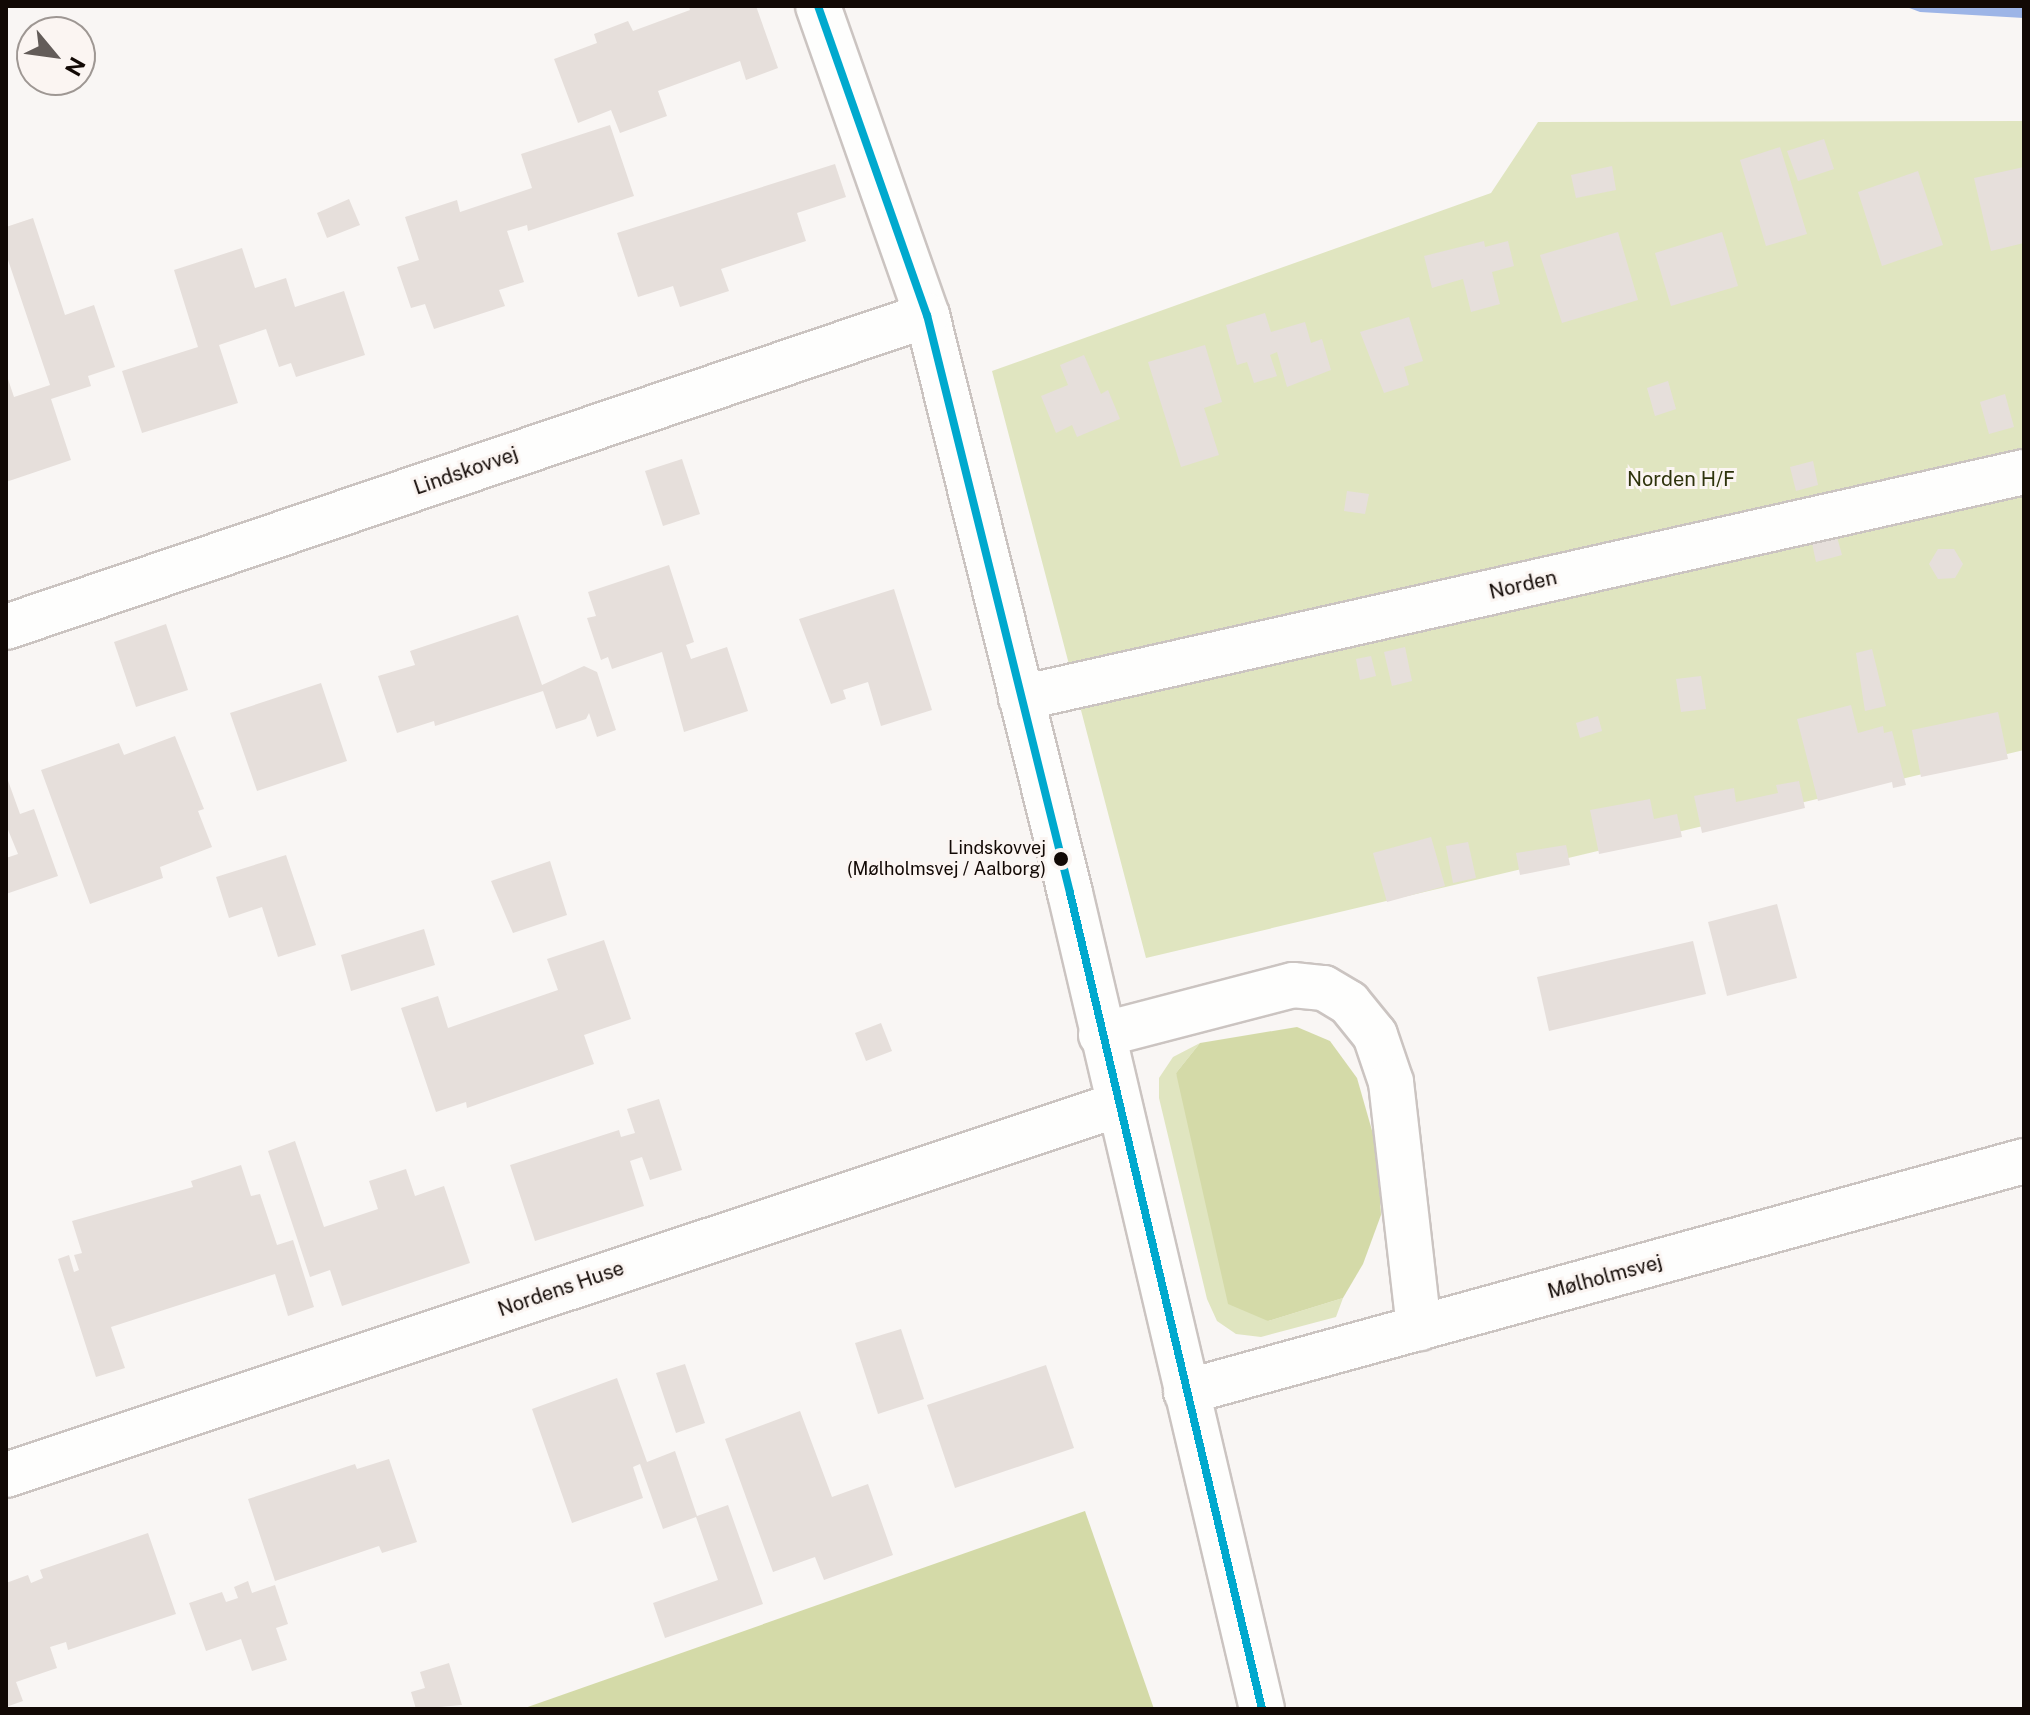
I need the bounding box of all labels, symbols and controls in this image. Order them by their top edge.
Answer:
north arrow [16,16,96,96]
text: N [60,53,91,80]
street label: Lindskovvej [411,442,521,500]
park label: Norden H/F [1627,467,1735,491]
street label: Norden [1487,566,1559,604]
place label: Lindskovvej (Mølholmsvej / Aalborg) [847,838,1046,880]
marker: Lindskovvej (Mølholmsvej / Aalborg) [1053,851,1069,867]
street label: Mølholmsvej [1545,1250,1665,1304]
street label: Nordens Huse [495,1256,627,1322]

